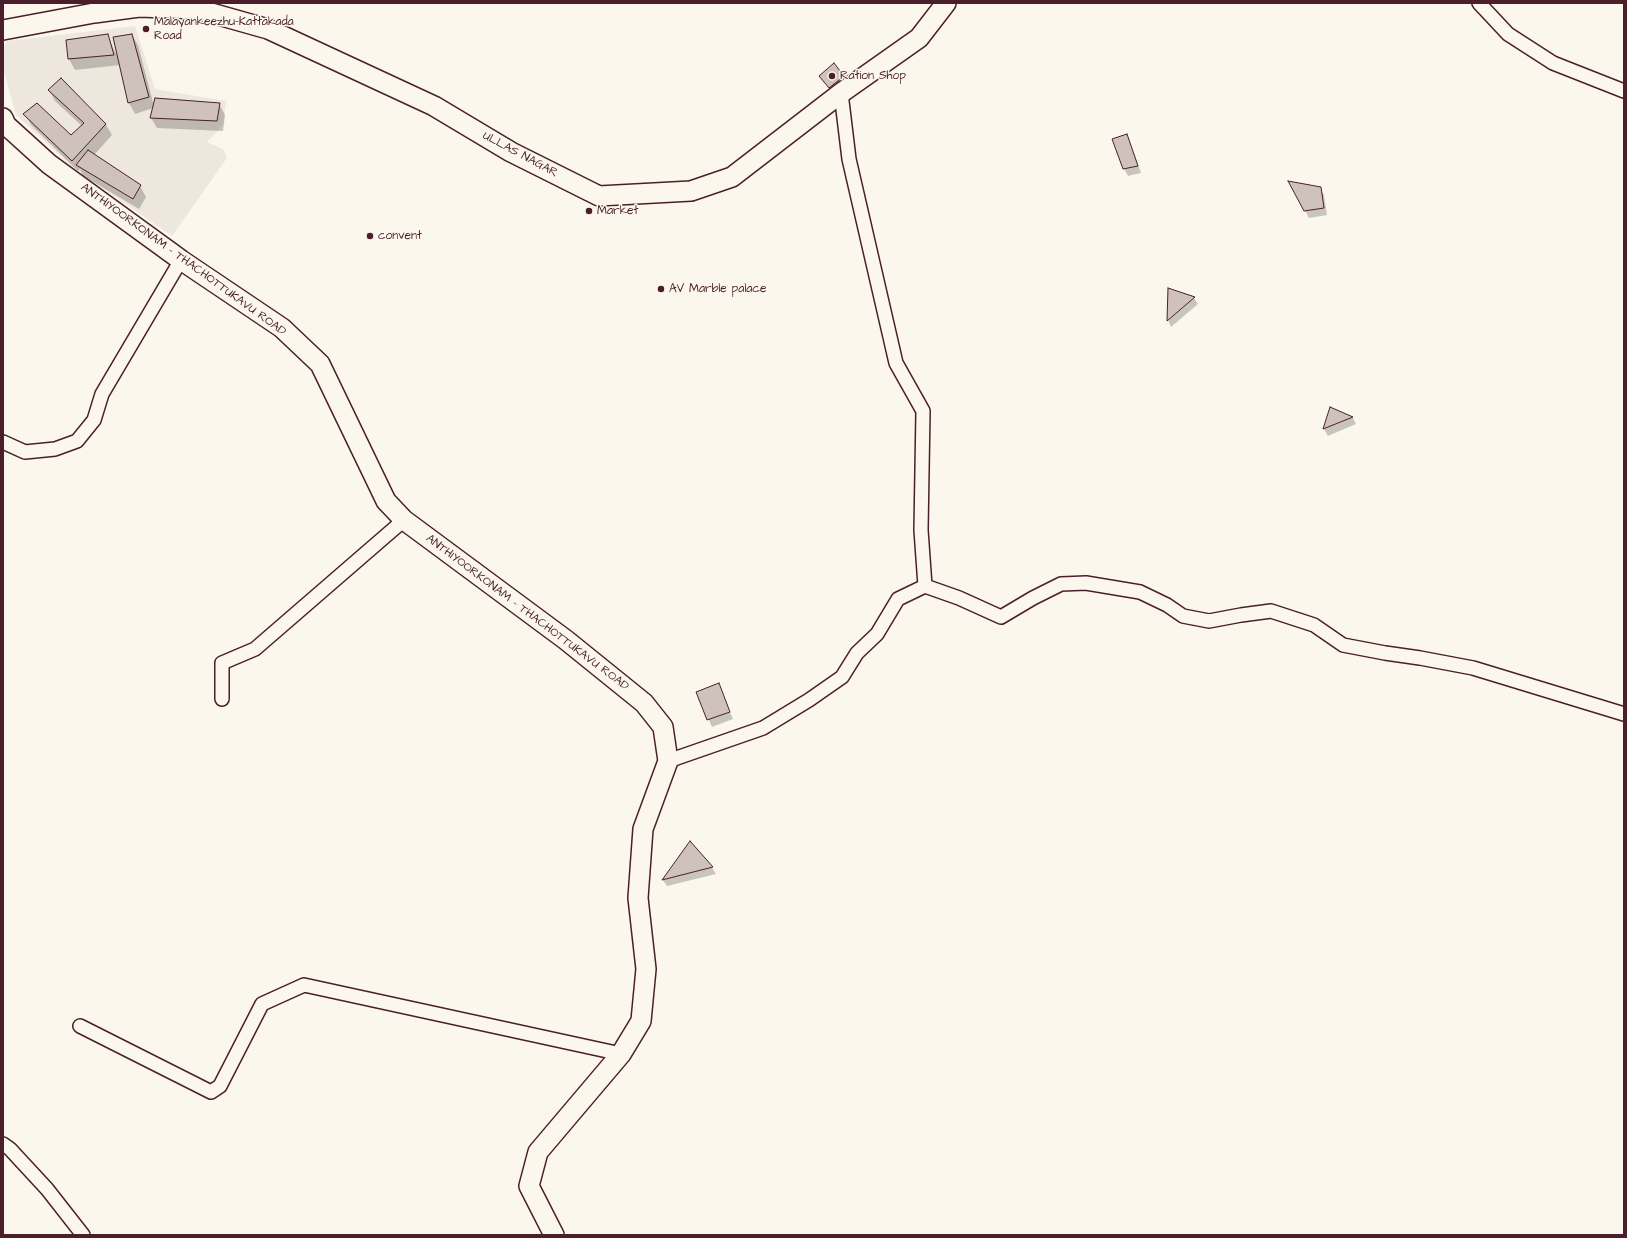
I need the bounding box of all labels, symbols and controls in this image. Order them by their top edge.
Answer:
place label: Malayankeezhu-Kattakada Road [154,15,294,43]
marker: Malayankeezhu-Kattakada Road [141,24,151,34]
place label: Ration Shop [840,69,906,83]
marker: Ration Shop [827,71,837,81]
street label: ULLAS NAGAR [480,129,560,181]
street label: ANTHIYOORKONAM - THACHOTTUKAVU ROAD [77,181,289,339]
place label: Market [597,204,638,218]
marker: Market [584,206,594,216]
place label: convent [378,229,422,243]
marker: convent [365,231,375,241]
place label: AV Marble palace [669,282,766,296]
marker: AV Marble palace [656,284,666,294]
street label: ANTHIYOORKONAM - THACHOTTUKAVU ROAD [423,532,631,694]

